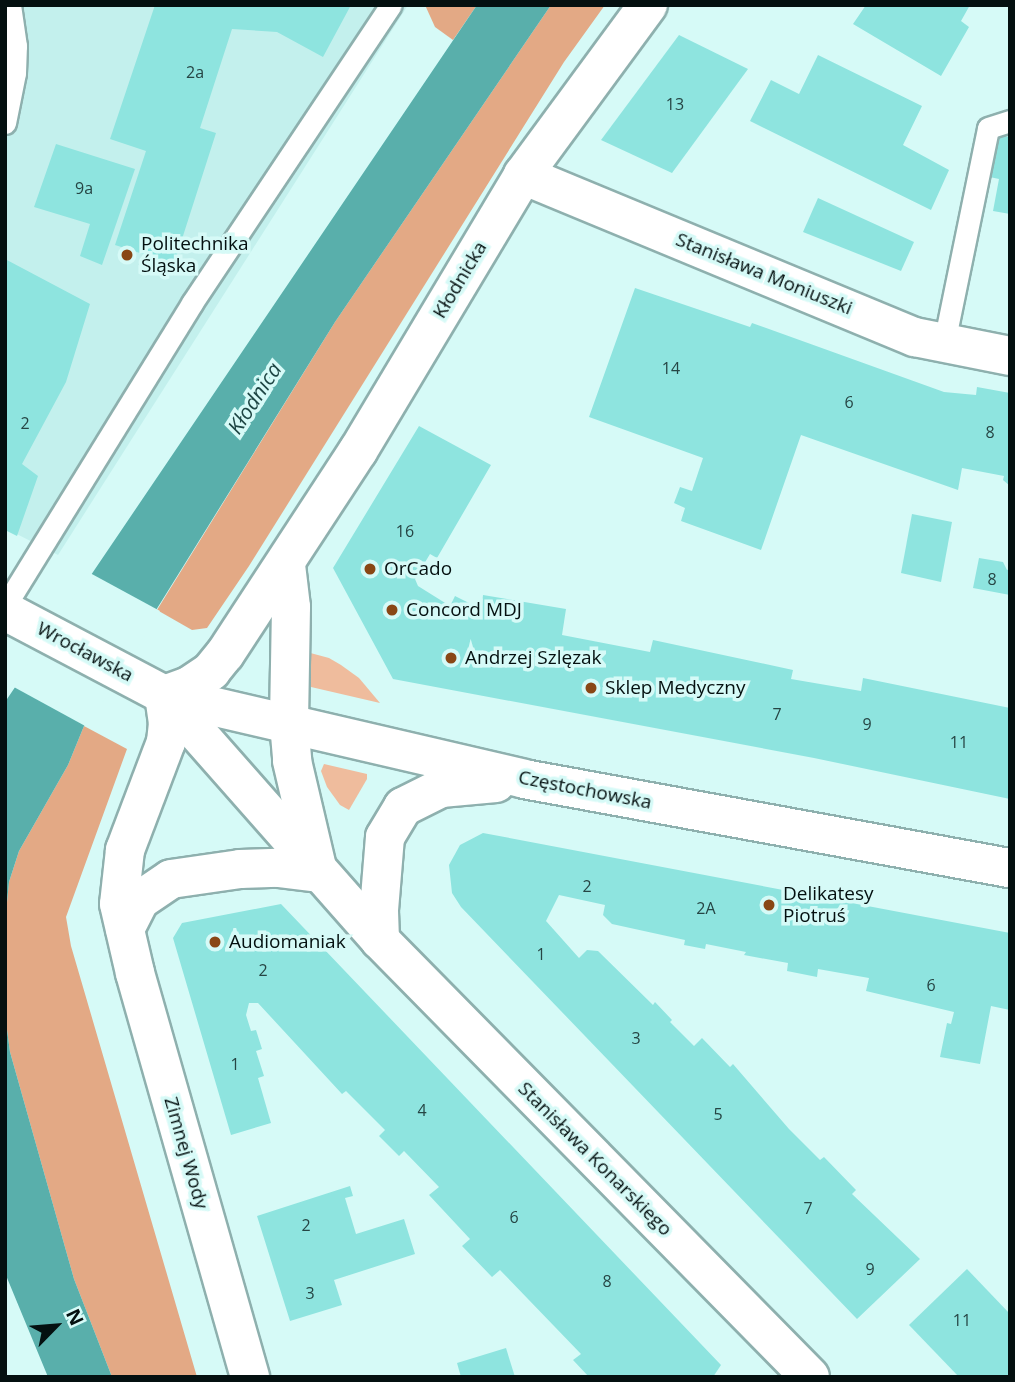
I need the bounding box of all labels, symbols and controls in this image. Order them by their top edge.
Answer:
house number: 2a [186,62,204,82]
house number: 13 [666,94,684,114]
house number: 9a [75,178,93,198]
street label: Stanisława Moniuszki [672,228,856,320]
place label: Politechnika Śląska [141,233,249,277]
street label: Kłodnicka [428,237,492,323]
marker: Politechnika Śląska [119,247,135,263]
water label: Kłodnica [222,358,286,438]
house number: 14 [662,358,680,378]
house number: 6 [844,392,854,412]
house number: 2 [20,413,30,433]
house number: 8 [985,422,995,442]
house number: 16 [396,521,414,541]
place label: OrCado [384,558,452,580]
marker: OrCado [362,561,378,577]
house number: 8 [987,569,997,589]
place label: Concord MDJ [406,599,522,621]
marker: Concord MDJ [384,602,400,618]
street label: Wrocławska [33,617,137,687]
place label: Andrzej Szlęzak [465,647,602,669]
marker: Andrzej Szlęzak [443,650,459,666]
place label: Sklep Medyczny [605,677,746,699]
marker: Sklep Medyczny [583,680,599,696]
house number: 7 [772,704,782,724]
house number: 9 [862,714,872,734]
house number: 11 [950,732,968,752]
street label: Częstochowska [516,766,654,814]
house number: 2 [582,876,592,896]
place label: Delikatesy Piotruś [783,883,874,927]
marker: Delikatesy Piotruś [761,897,777,913]
house number: 2A [696,898,716,918]
place label: Audiomaniak [229,931,346,953]
marker: Audiomaniak [207,934,223,950]
house number: 1 [536,944,546,964]
house number: 2 [258,960,268,980]
house number: 6 [926,975,936,995]
house number: 3 [631,1028,641,1048]
house number: 1 [230,1054,240,1074]
street label: Stanisława Konarskiego [513,1077,677,1241]
street label: Zimnej Wody [159,1094,213,1212]
house number: 4 [417,1100,427,1120]
house number: 5 [713,1104,723,1124]
house number: 7 [803,1198,813,1218]
house number: 6 [509,1207,519,1227]
house number: 2 [301,1215,311,1235]
house number: 9 [865,1259,875,1279]
house number: 8 [602,1271,612,1291]
house number: 3 [305,1283,315,1303]
north arrow [21,1291,91,1361]
text: N [60,1305,90,1330]
house number: 11 [953,1310,971,1330]

